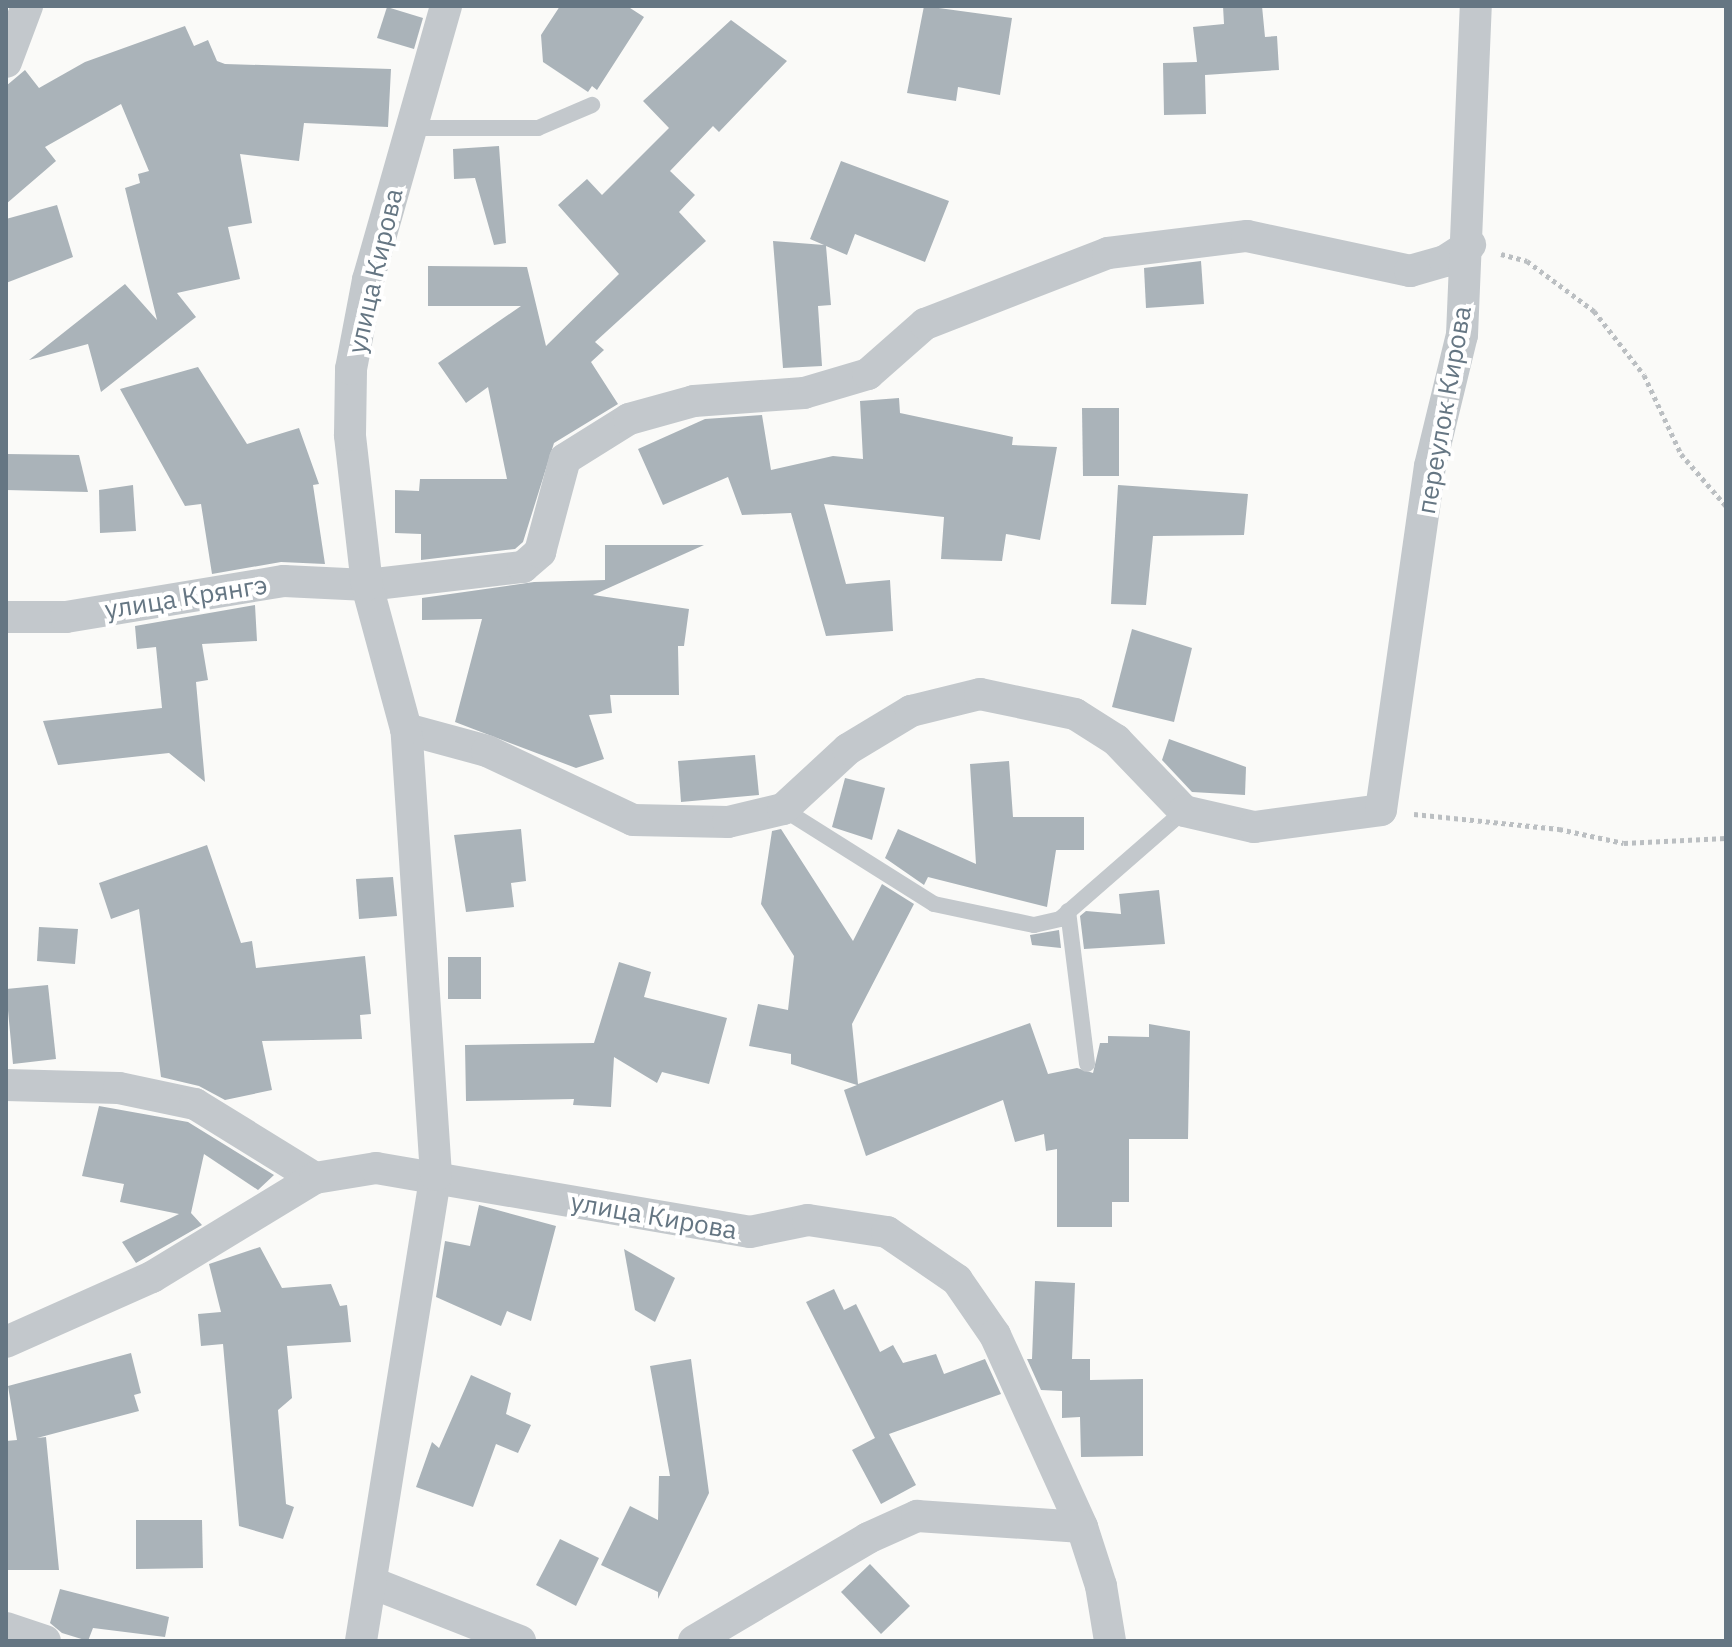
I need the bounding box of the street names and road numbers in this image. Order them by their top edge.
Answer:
street label: улица Кирова [341,185,409,357]
street label: переулок Кирова [1410,304,1478,516]
street label: улица Крянгэ [103,569,269,625]
street label: улица Кирова [568,1186,740,1246]

